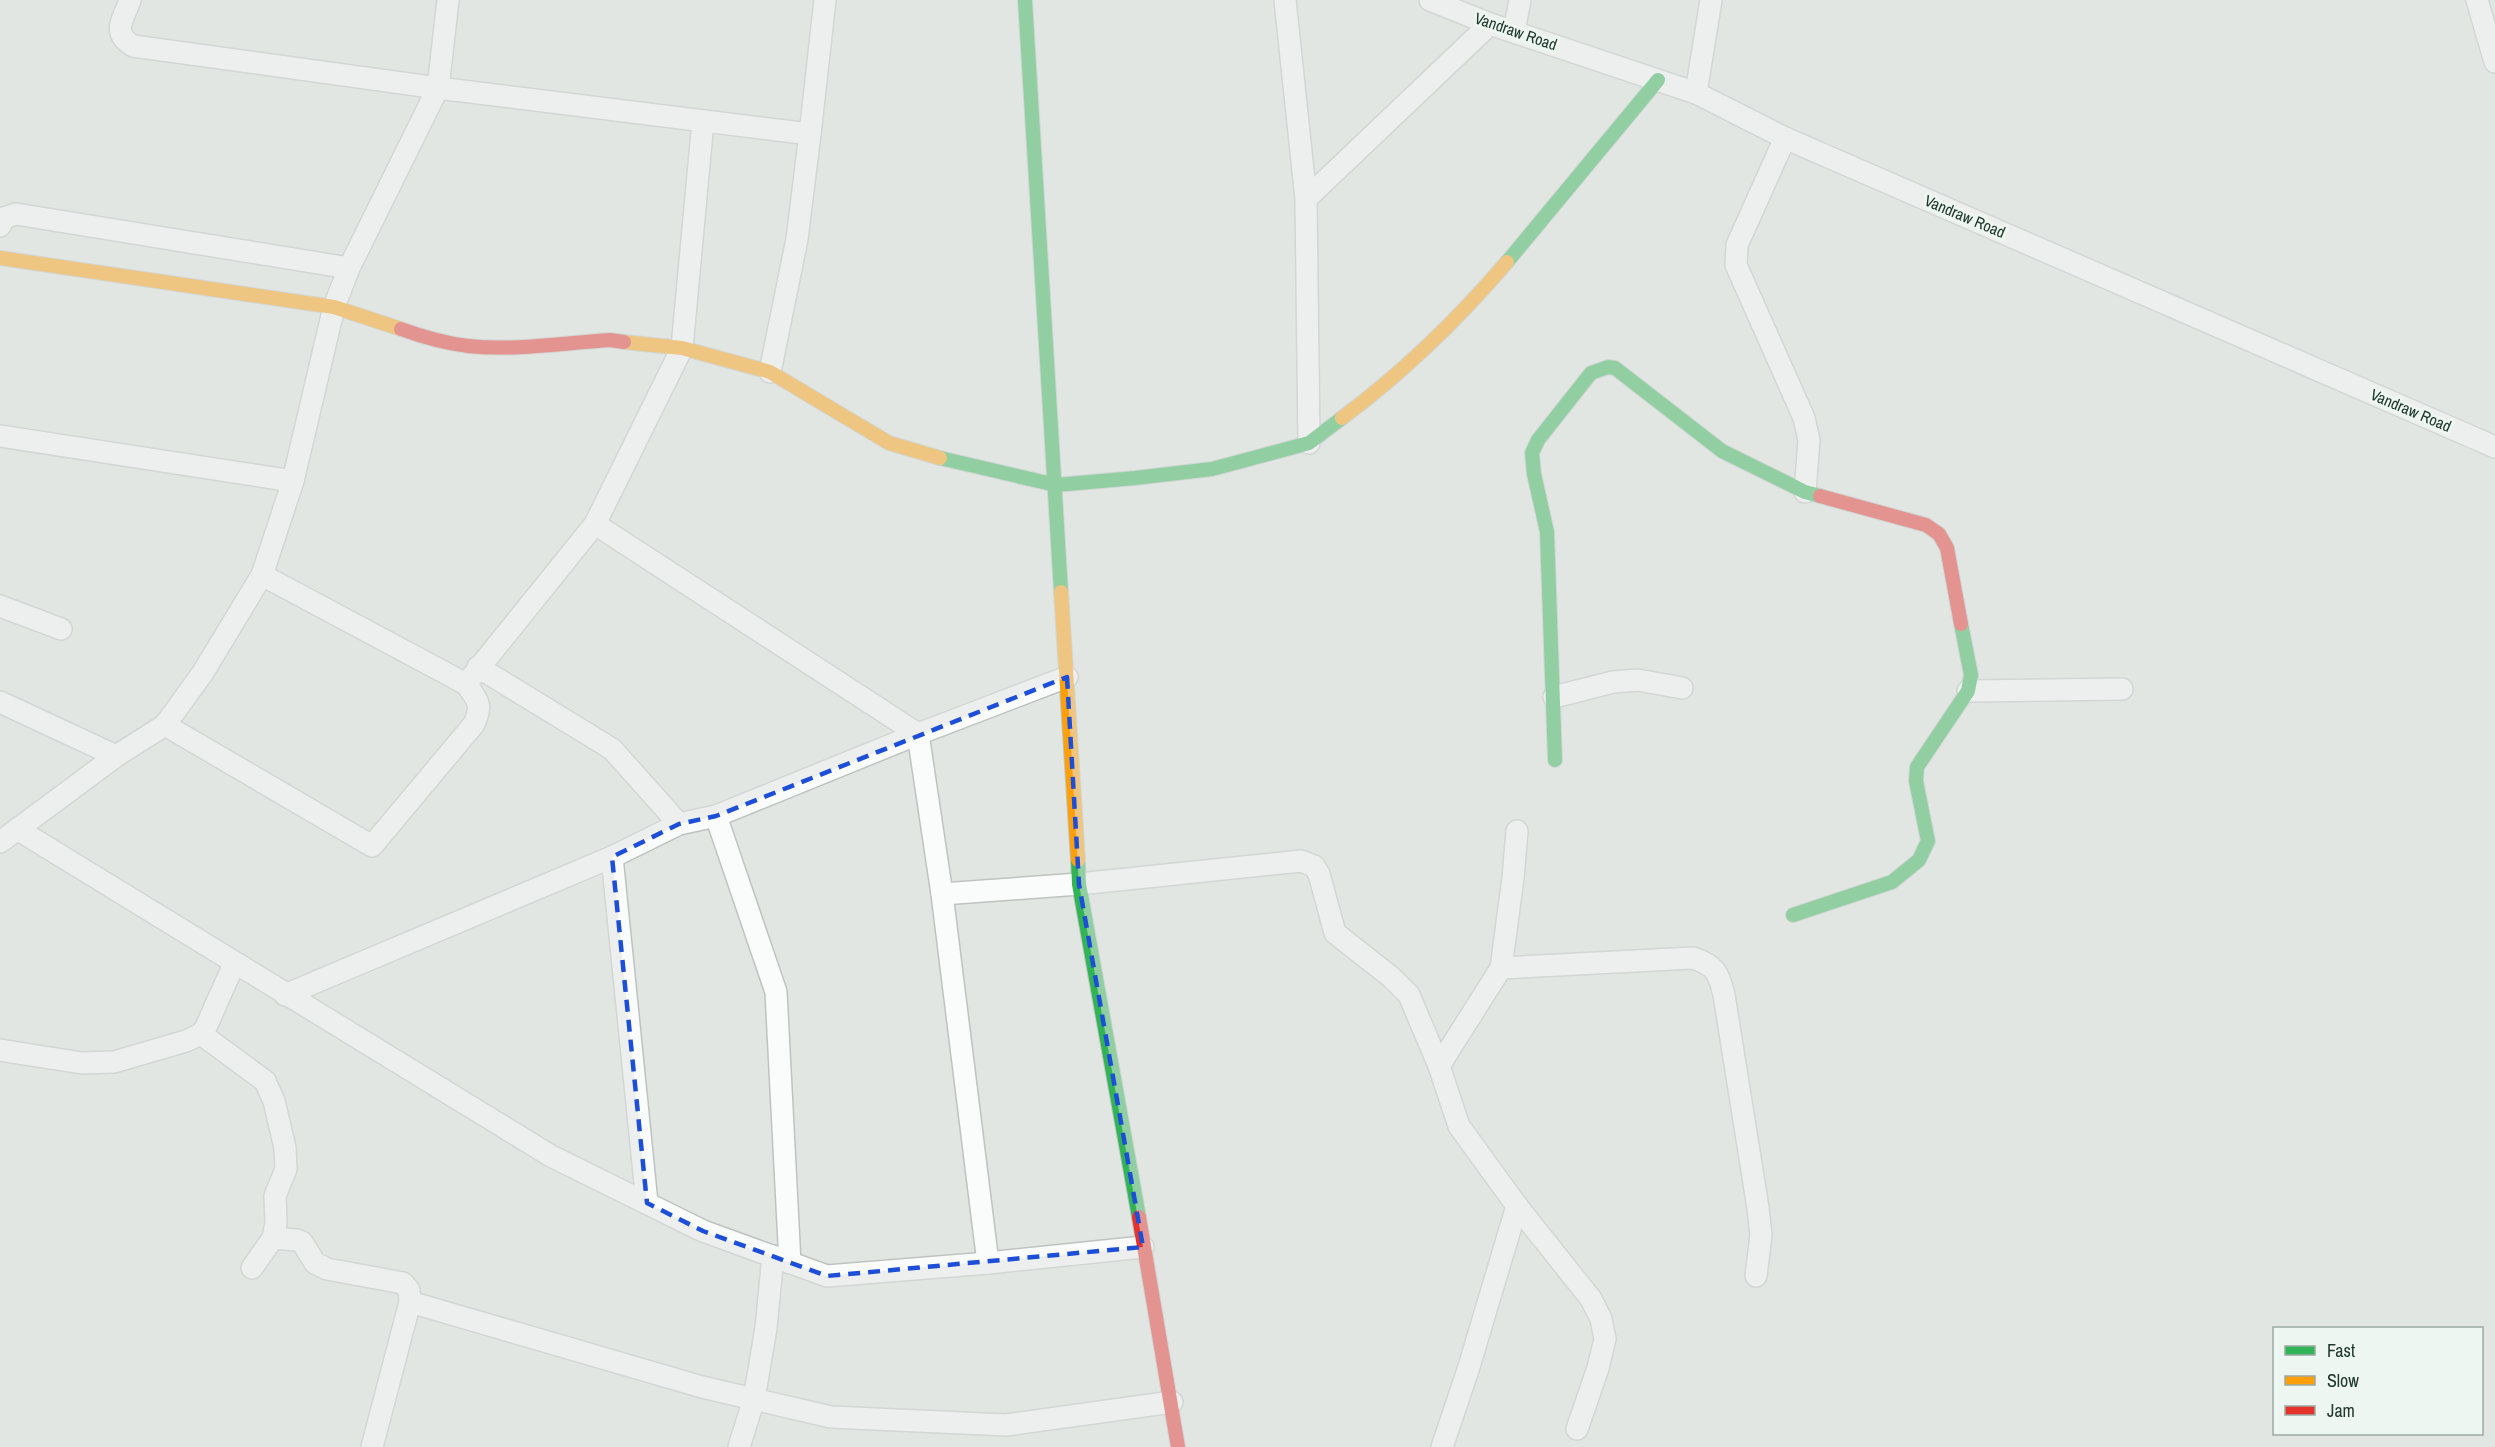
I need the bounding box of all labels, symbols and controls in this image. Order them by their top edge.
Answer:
street label: Vandraw Road [1472,7,1560,55]
street label: Vandraw Road [1921,189,2009,243]
street label: Vandraw Road [2367,383,2455,437]
legend [2273,1327,2483,1435]
text: Fast [2327,1338,2355,1363]
text: Slow [2327,1368,2359,1393]
text: Jam [2327,1398,2355,1423]

